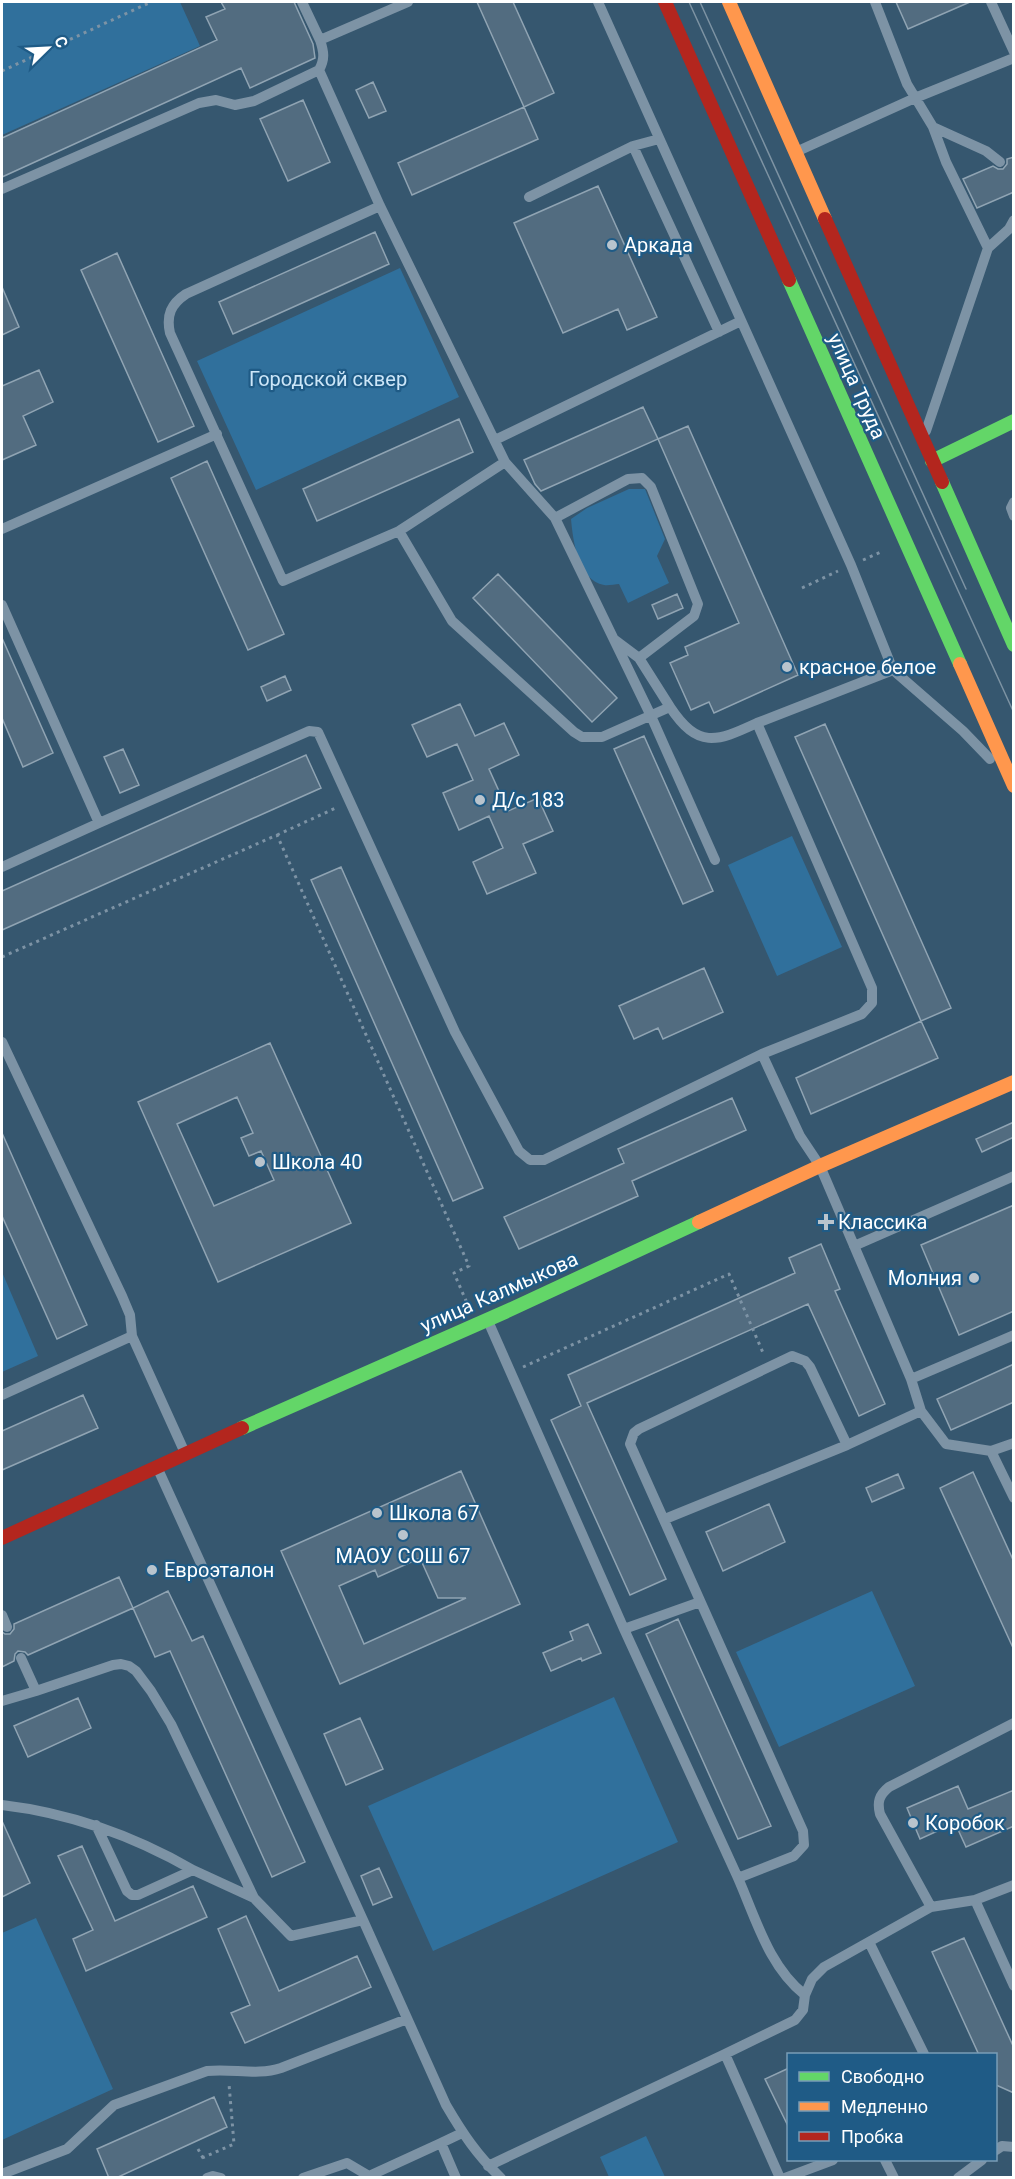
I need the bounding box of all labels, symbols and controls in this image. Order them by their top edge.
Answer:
north arrow [18,18,78,78]
text: С [50,33,72,51]
place label: Аркада [624,233,693,257]
marker: Аркада [605,238,619,252]
street label: улица Труда [823,329,891,443]
park label: Городской сквер [249,367,407,391]
place label: красное белое [799,655,936,679]
marker: красное белое [780,660,794,674]
place label: Д/с 183 [492,788,564,812]
marker: Д/с 183 [473,793,487,807]
place label: Школа 40 [272,1150,363,1174]
marker: Школа 40 [253,1155,267,1169]
place label: Классика [838,1210,927,1234]
marker: Классика [819,1215,833,1229]
street label: улица Калмыкова [417,1246,581,1338]
place label: Молния [888,1266,962,1290]
marker: Молния [967,1271,981,1285]
place label: Школа 67 [389,1501,480,1525]
marker: Школа 67 [370,1506,384,1520]
marker: МАОУ СОШ 67 [396,1528,410,1542]
place label: МАОУ СОШ 67 [336,1544,470,1568]
place label: Евроэталон [164,1558,274,1582]
marker: Евроэталон [145,1563,159,1577]
place label: Коробок [925,1811,1005,1835]
marker: Коробок [906,1816,920,1830]
legend [787,2053,997,2161]
text: Свободно [841,2066,924,2087]
text: Медленно [841,2096,928,2117]
text: Пробка [841,2126,904,2147]

